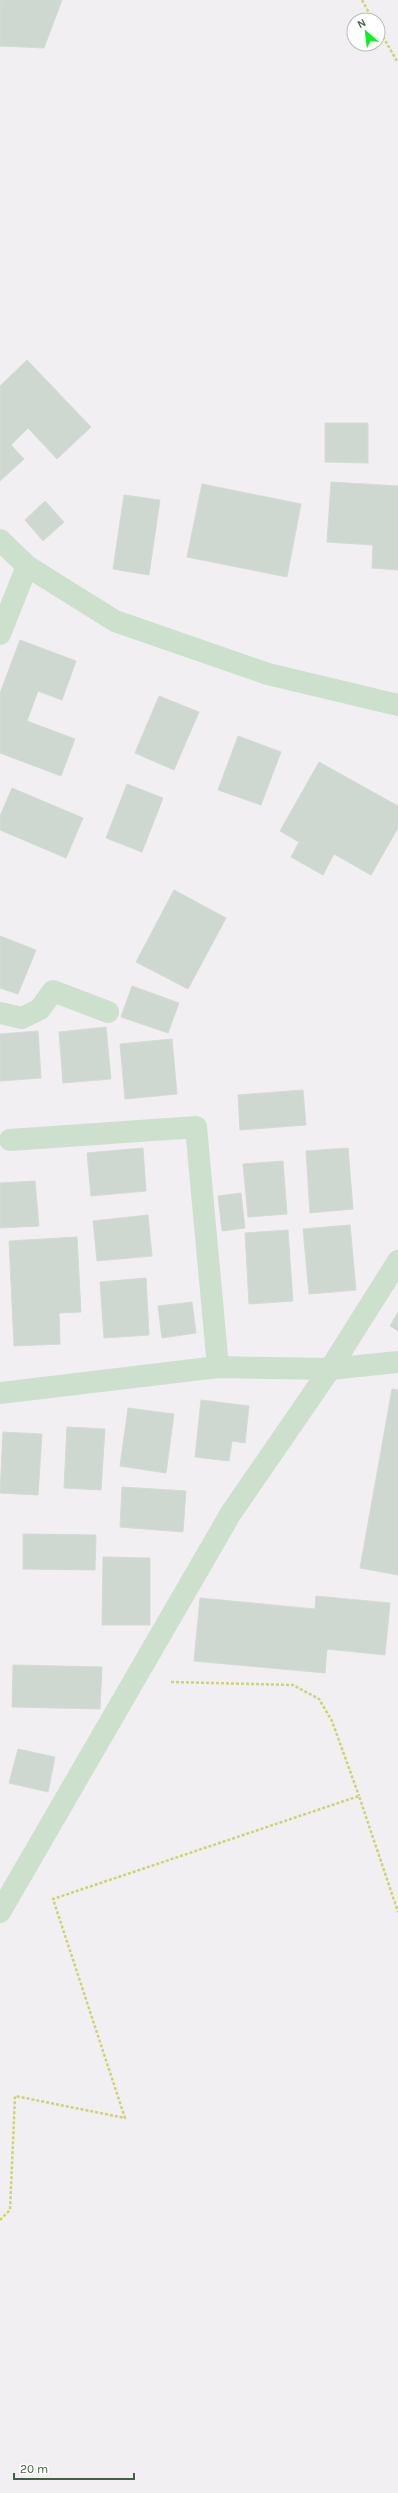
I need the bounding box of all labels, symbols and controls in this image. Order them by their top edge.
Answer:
north arrow [346,12,386,52]
text: N [355,16,368,31]
scale bar [14,2455,134,2481]
text: 20 m [20,2462,48,2476]

